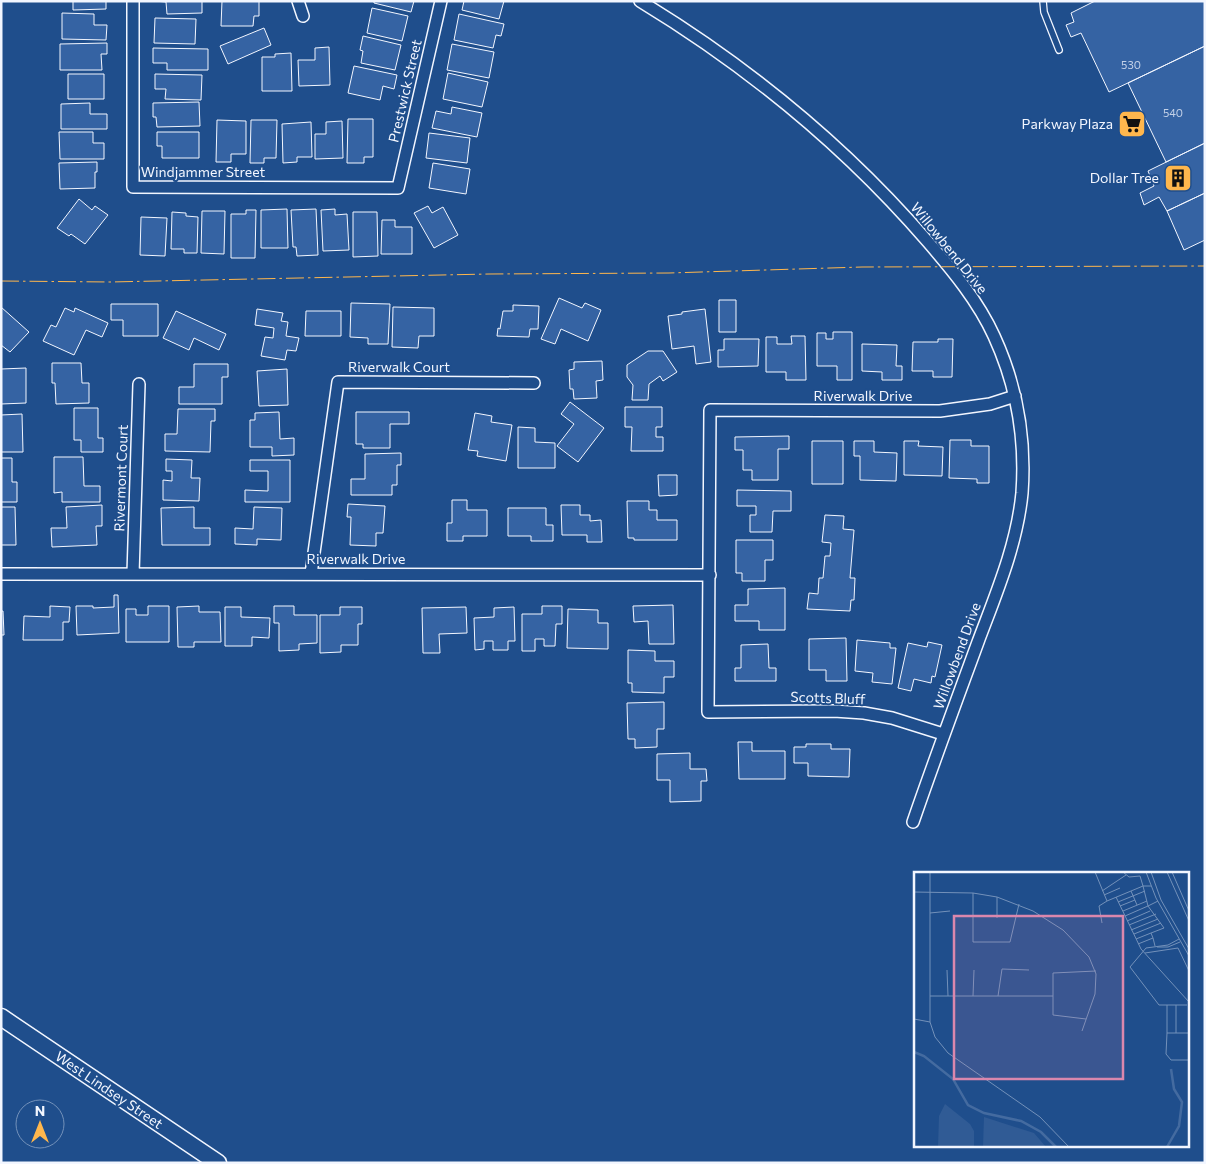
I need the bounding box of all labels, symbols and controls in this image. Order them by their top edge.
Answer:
street label: Prestwick Street [384,37,425,144]
house number: 530 [1121,58,1141,71]
house number: 540 [1163,106,1183,119]
supermarket icon: Parkway Plaza [1117,109,1147,139]
place label: Parkway Plaza [1022,115,1113,132]
street label: Windjammer Street [141,163,266,180]
building icon: Dollar Tree [1163,163,1193,193]
place label: Dollar Tree [1090,169,1159,186]
street label: Willowbend Drive [907,199,991,297]
street label: Riverwalk Court [348,358,450,375]
street label: Riverwalk Drive [814,387,912,404]
street label: Rivermont Court [110,424,131,532]
street label: Riverwalk Drive [307,550,405,567]
street label: Willowbend Drive [929,600,984,712]
street label: Scotts Bluff [790,688,866,707]
inset map [914,872,1188,1146]
street label: West Lindsey Street [52,1047,167,1132]
north arrow [15,1099,65,1149]
text: N [35,1102,45,1119]

